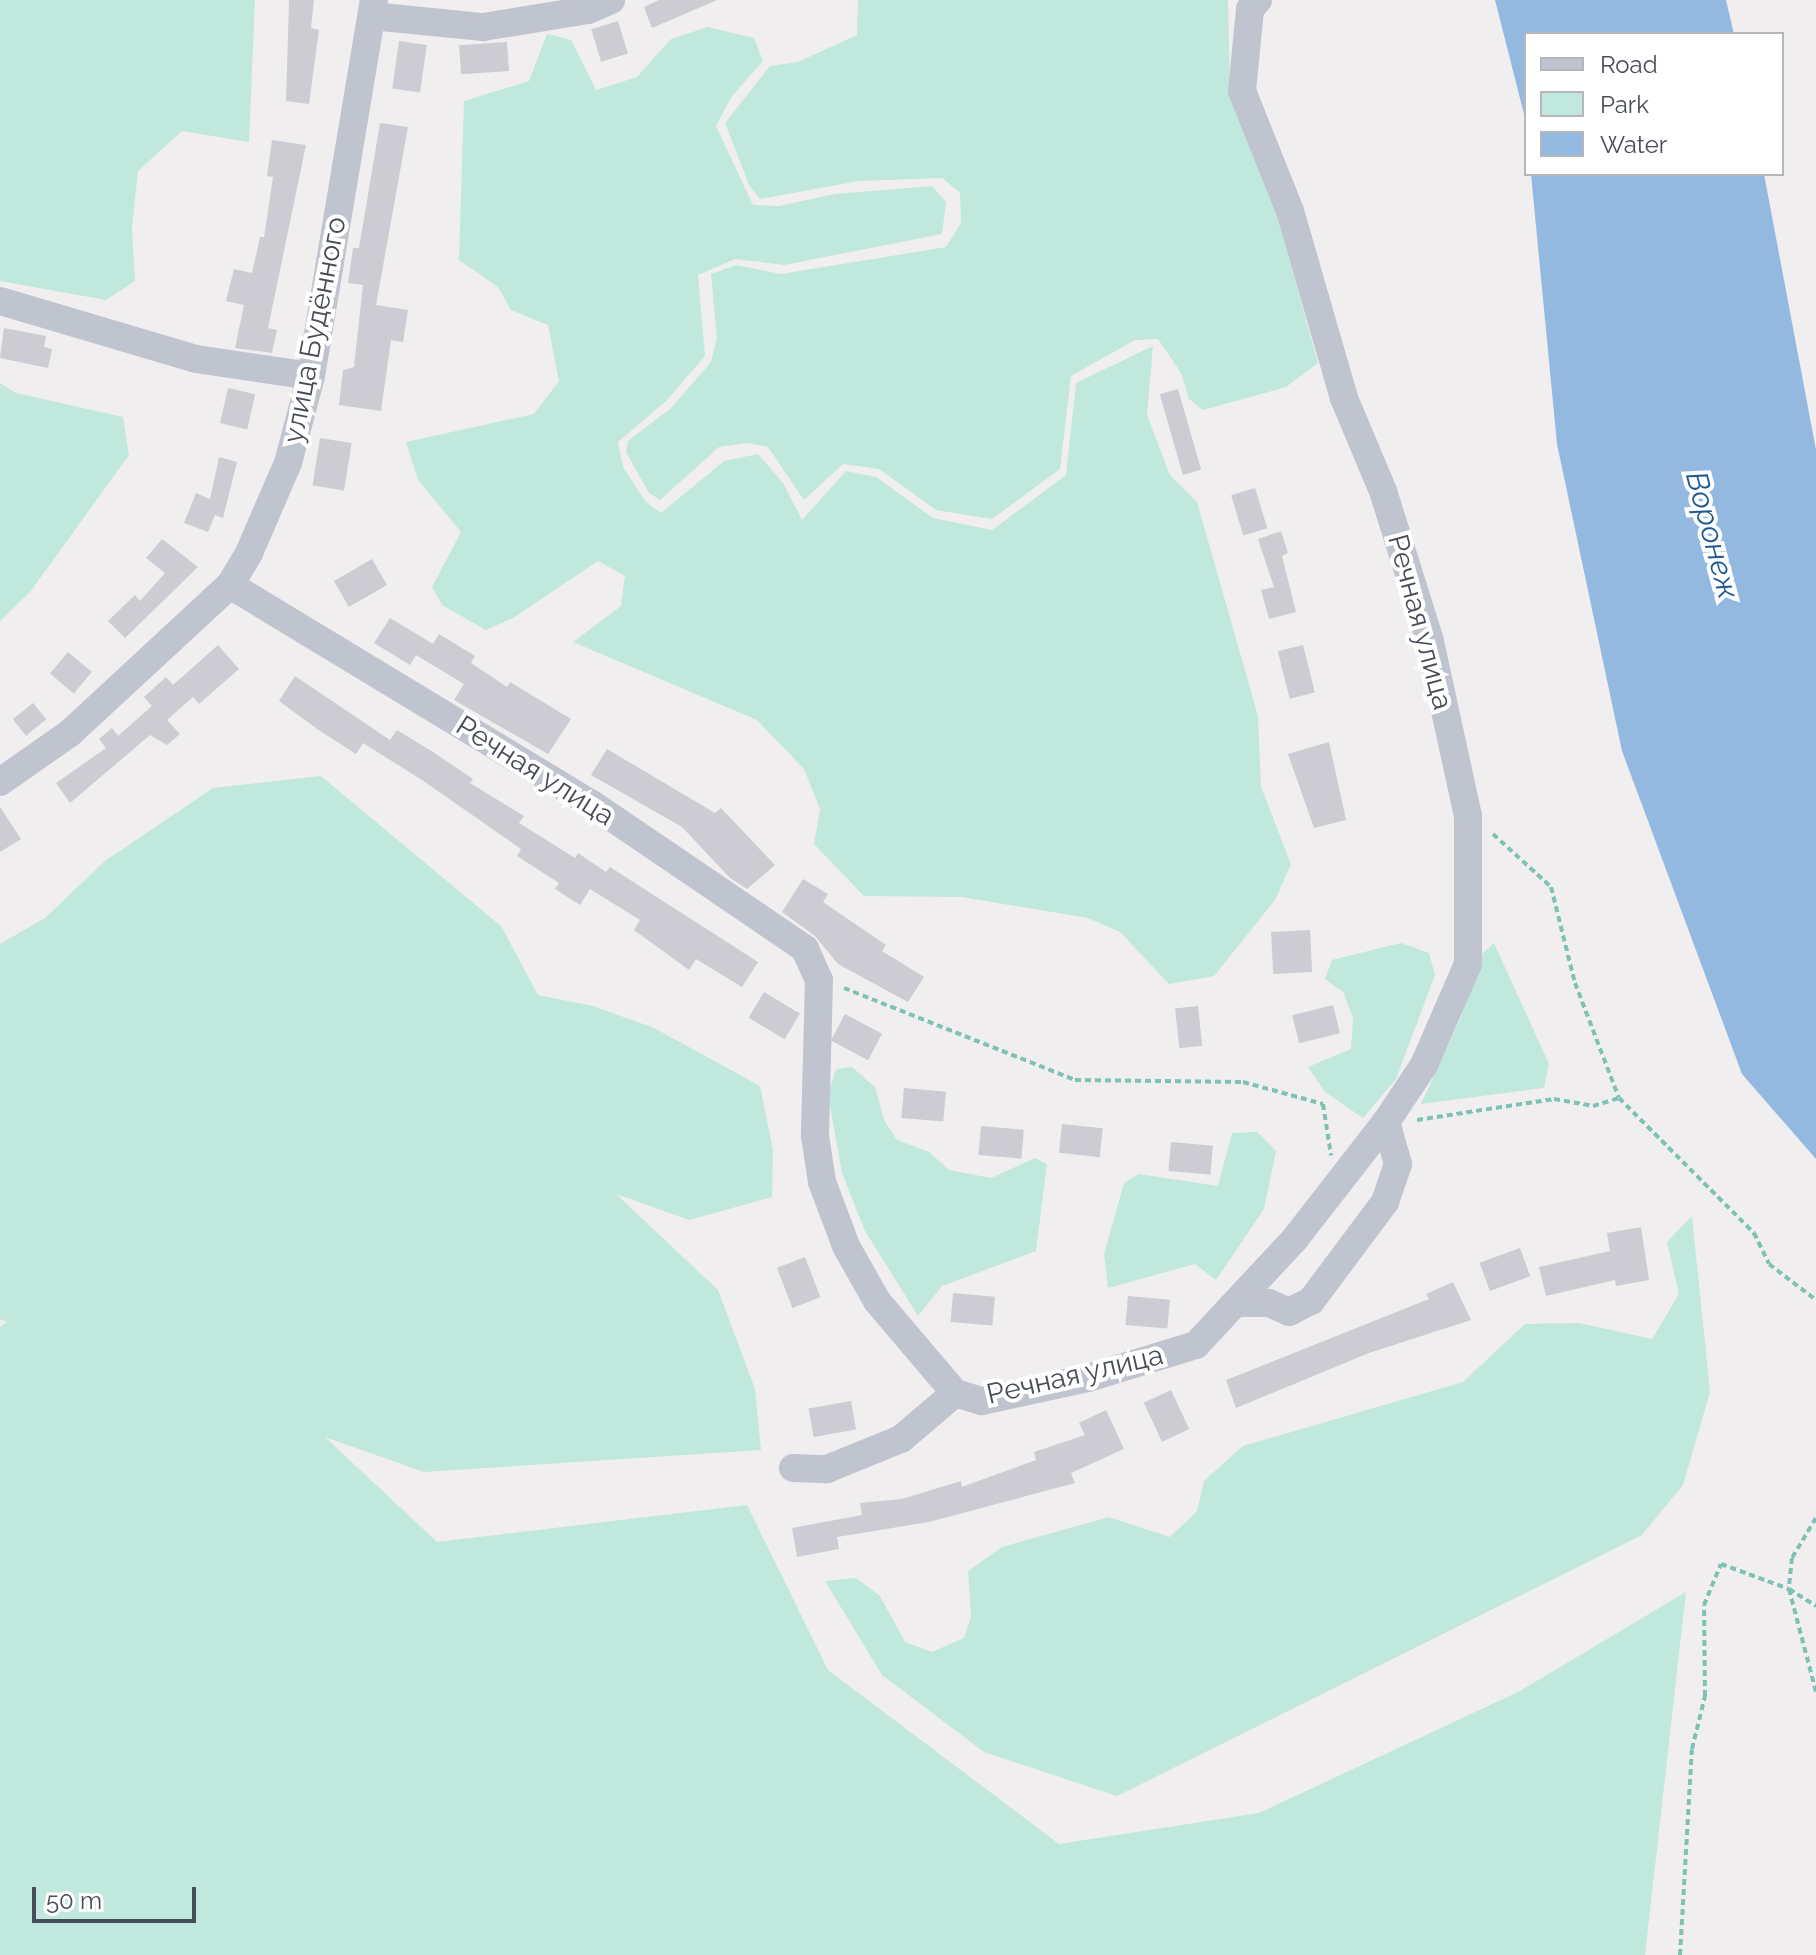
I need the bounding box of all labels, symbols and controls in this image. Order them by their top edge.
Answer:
legend [1524,32,1784,176]
text: Road [1600,50,1658,79]
text: Park [1600,90,1649,119]
text: Water [1600,130,1667,159]
street label: улица Будённого [277,214,353,446]
water label: Воронеж [1678,467,1746,603]
street label: Речная улица [1380,530,1460,714]
street label: Речная улица [449,709,621,833]
street label: Речная улица [983,1338,1167,1412]
scale bar [36,1871,200,1921]
text: 50 m [46,1886,102,1915]

